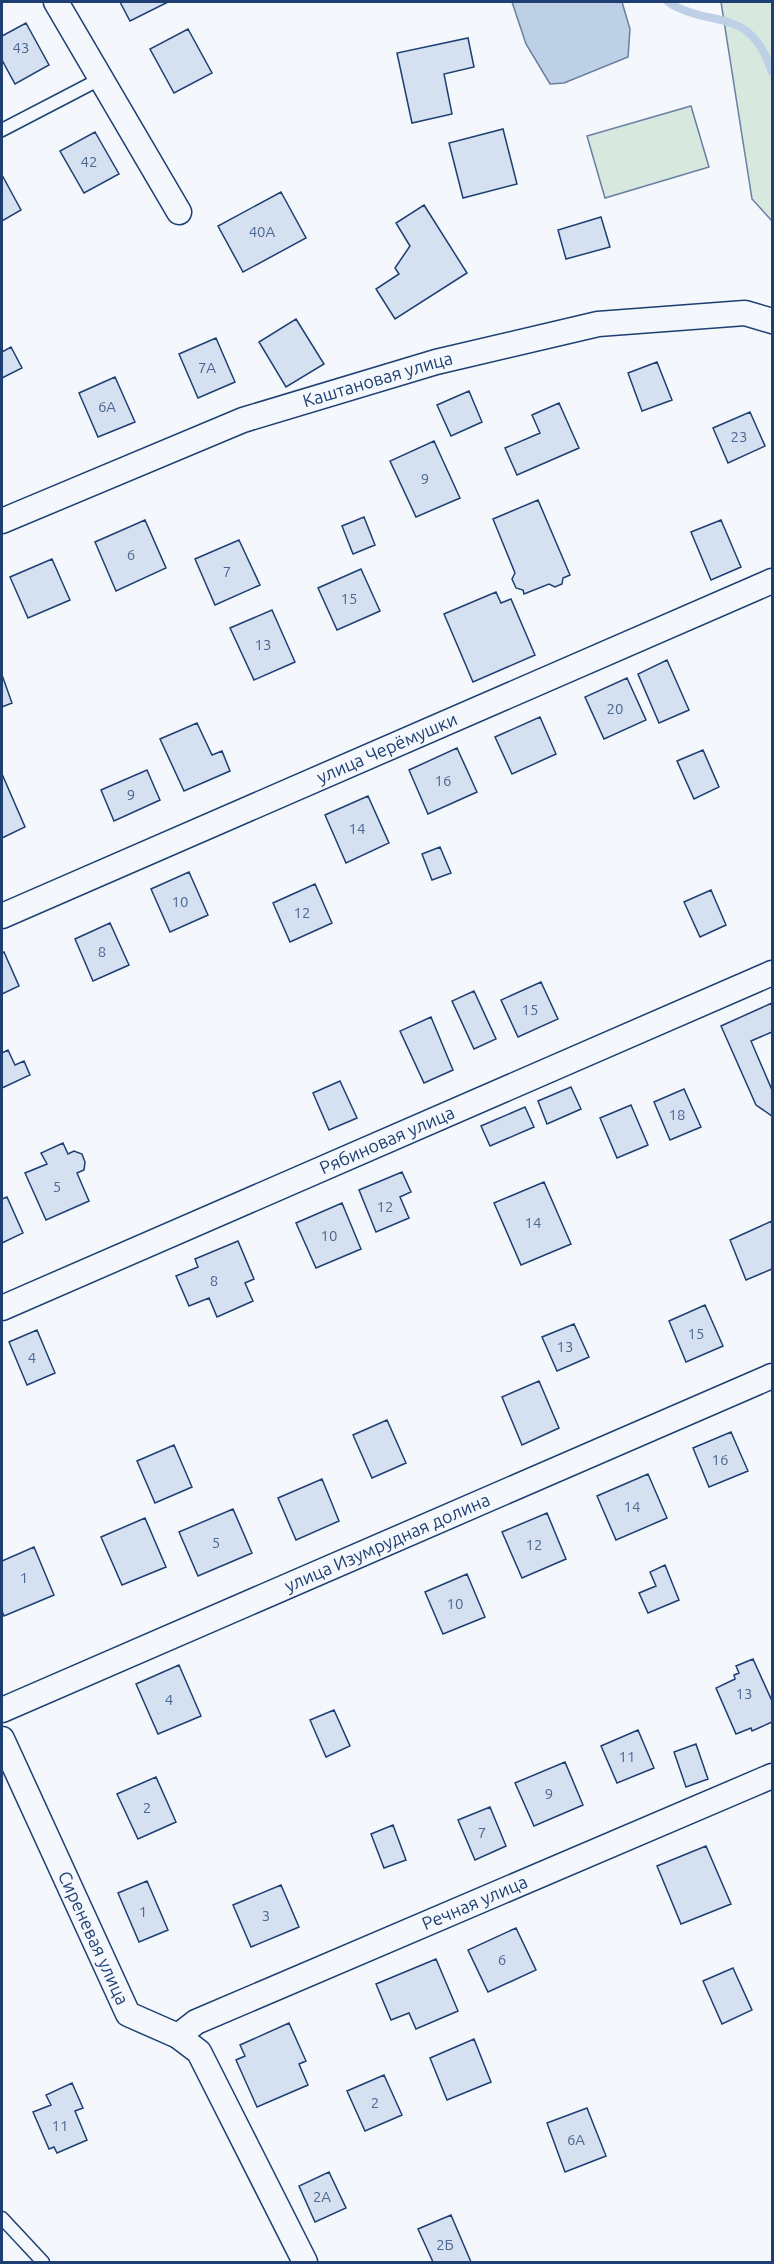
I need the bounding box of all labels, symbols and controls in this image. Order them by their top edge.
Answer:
house number: 43 [13,39,29,56]
house number: 42 [81,153,97,170]
house number: 40А [249,223,276,240]
street label: Каштановая улица [300,347,455,410]
house number: 7А [198,359,216,376]
house number: 6А [98,398,116,415]
house number: 23 [731,428,747,445]
house number: 9 [421,470,429,487]
house number: 6 [127,546,135,563]
house number: 7 [223,563,231,580]
house number: 15 [341,590,357,607]
house number: 13 [255,636,271,653]
house number: 20 [607,700,623,717]
street label: улица Черёмушки [313,708,460,787]
house number: 16 [435,772,451,789]
house number: 9 [127,786,135,803]
house number: 14 [349,820,365,837]
house number: 10 [172,893,188,910]
house number: 12 [294,904,310,921]
house number: 8 [98,943,106,960]
house number: 15 [522,1001,538,1018]
street label: Рябиновая улица [316,1101,457,1178]
house number: 18 [669,1106,685,1123]
house number: 5 [53,1178,61,1195]
house number: 12 [377,1198,393,1215]
house number: 14 [525,1214,541,1231]
house number: 10 [321,1227,337,1244]
house number: 8 [210,1272,218,1289]
house number: 15 [688,1325,704,1342]
house number: 13 [557,1338,573,1355]
house number: 4 [28,1349,36,1366]
house number: 16 [712,1451,728,1468]
street label: улица Изумрудная долина [281,1489,493,1595]
house number: 14 [624,1498,640,1515]
house number: 5 [212,1534,220,1551]
house number: 12 [526,1536,542,1553]
house number: 1 [20,1569,28,1586]
house number: 10 [447,1595,463,1612]
house number: 13 [736,1685,752,1702]
house number: 4 [165,1691,173,1708]
house number: 11 [619,1748,635,1765]
house number: 9 [545,1785,553,1802]
house number: 2 [143,1799,151,1816]
house number: 7 [478,1824,486,1841]
street label: Сиреневая улица [55,1868,133,2008]
street label: Речная улица [419,1871,530,1933]
house number: 1 [139,1903,147,1920]
house number: 3 [262,1907,270,1924]
house number: 6 [498,1951,506,1968]
house number: 2 [371,2094,379,2111]
house number: 11 [52,2117,68,2134]
house number: 6А [567,2131,585,2148]
house number: 2А [313,2188,331,2205]
house number: 2Б [436,2236,454,2253]

